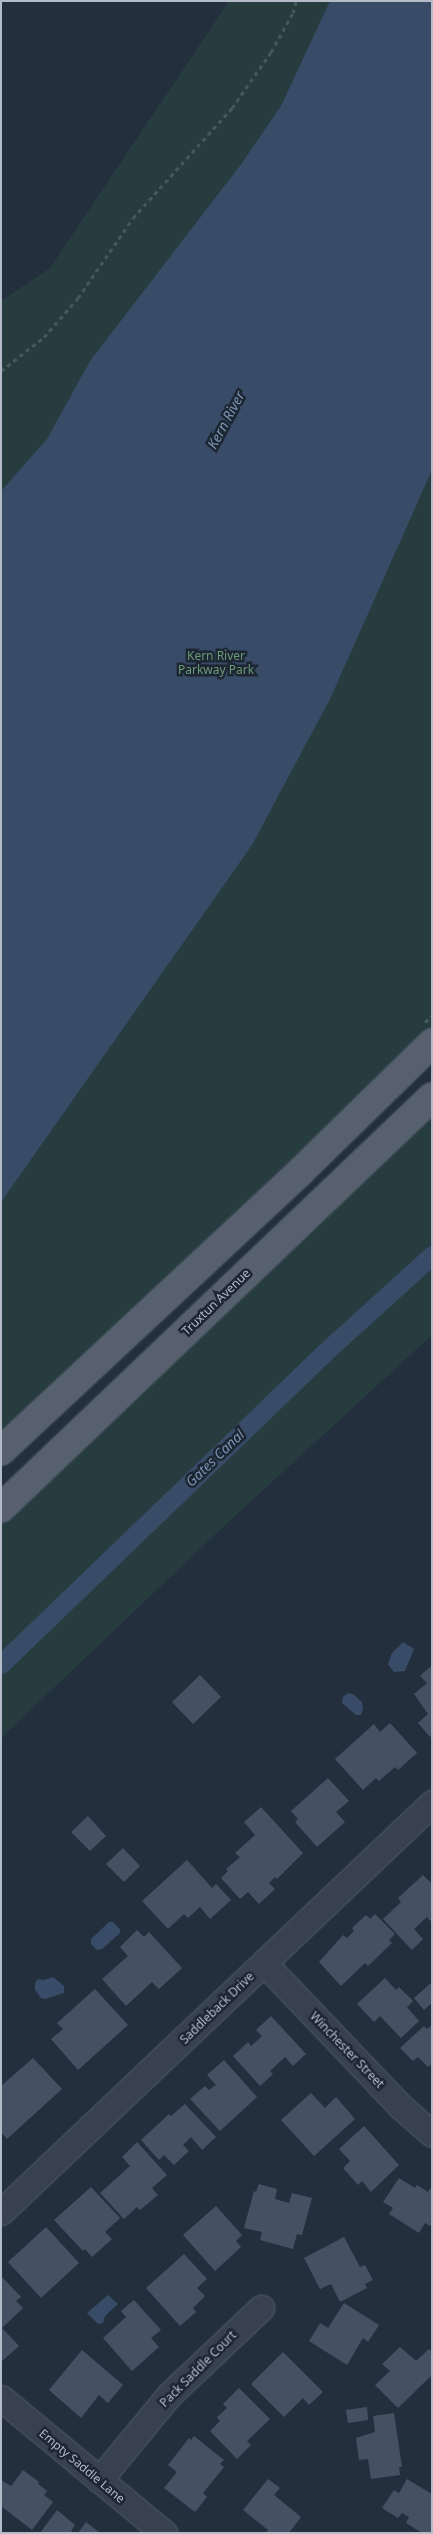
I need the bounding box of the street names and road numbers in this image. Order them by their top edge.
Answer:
street label: Truxtun Avenue [179,1266,253,1338]
street label: Saddleback Drive [177,1969,257,2047]
street label: Winchester Street [307,2009,387,2091]
street label: Pack Saddle Court [157,2328,239,2410]
street label: Empty Saddle Lane [36,2426,128,2506]

